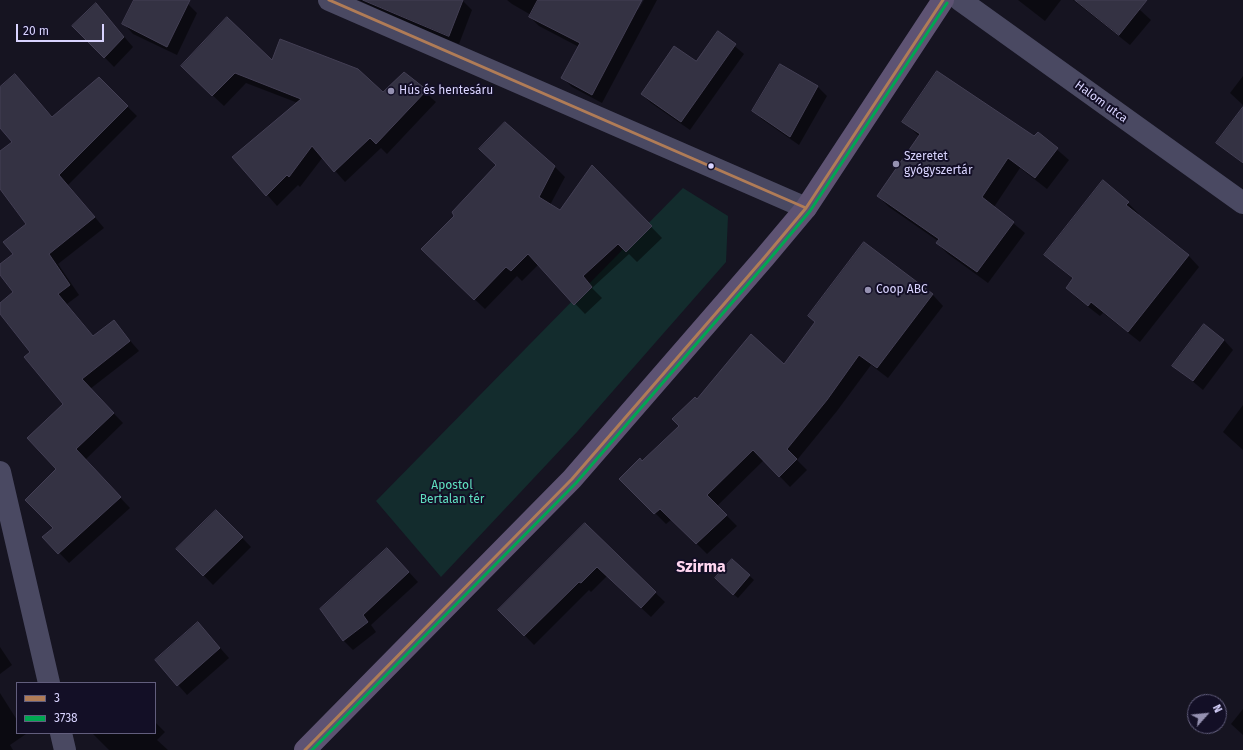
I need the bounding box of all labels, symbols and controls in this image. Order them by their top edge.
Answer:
scale bar [18,16,106,42]
text: 20 m [23,24,49,38]
street label: Halom utca [1072,78,1130,126]
place label: Hús és hentesáru [399,84,493,98]
marker: Hús és hentesáru [386,86,396,96]
place label: Szeretet gyógyszertár [904,150,973,178]
marker: Szeretet gyógyszertár [891,159,901,169]
unlabelled marker [706,161,716,171]
place label: Coop ABC [876,283,928,297]
marker: Coop ABC [863,285,873,295]
park label: Apostol Bertalan tér [420,479,484,507]
district label: Szirma [676,558,726,578]
legend [16,682,156,734]
text: 3 [54,691,60,705]
north arrow [1187,694,1227,734]
text: N [1210,703,1225,715]
text: 3738 [54,711,78,725]

